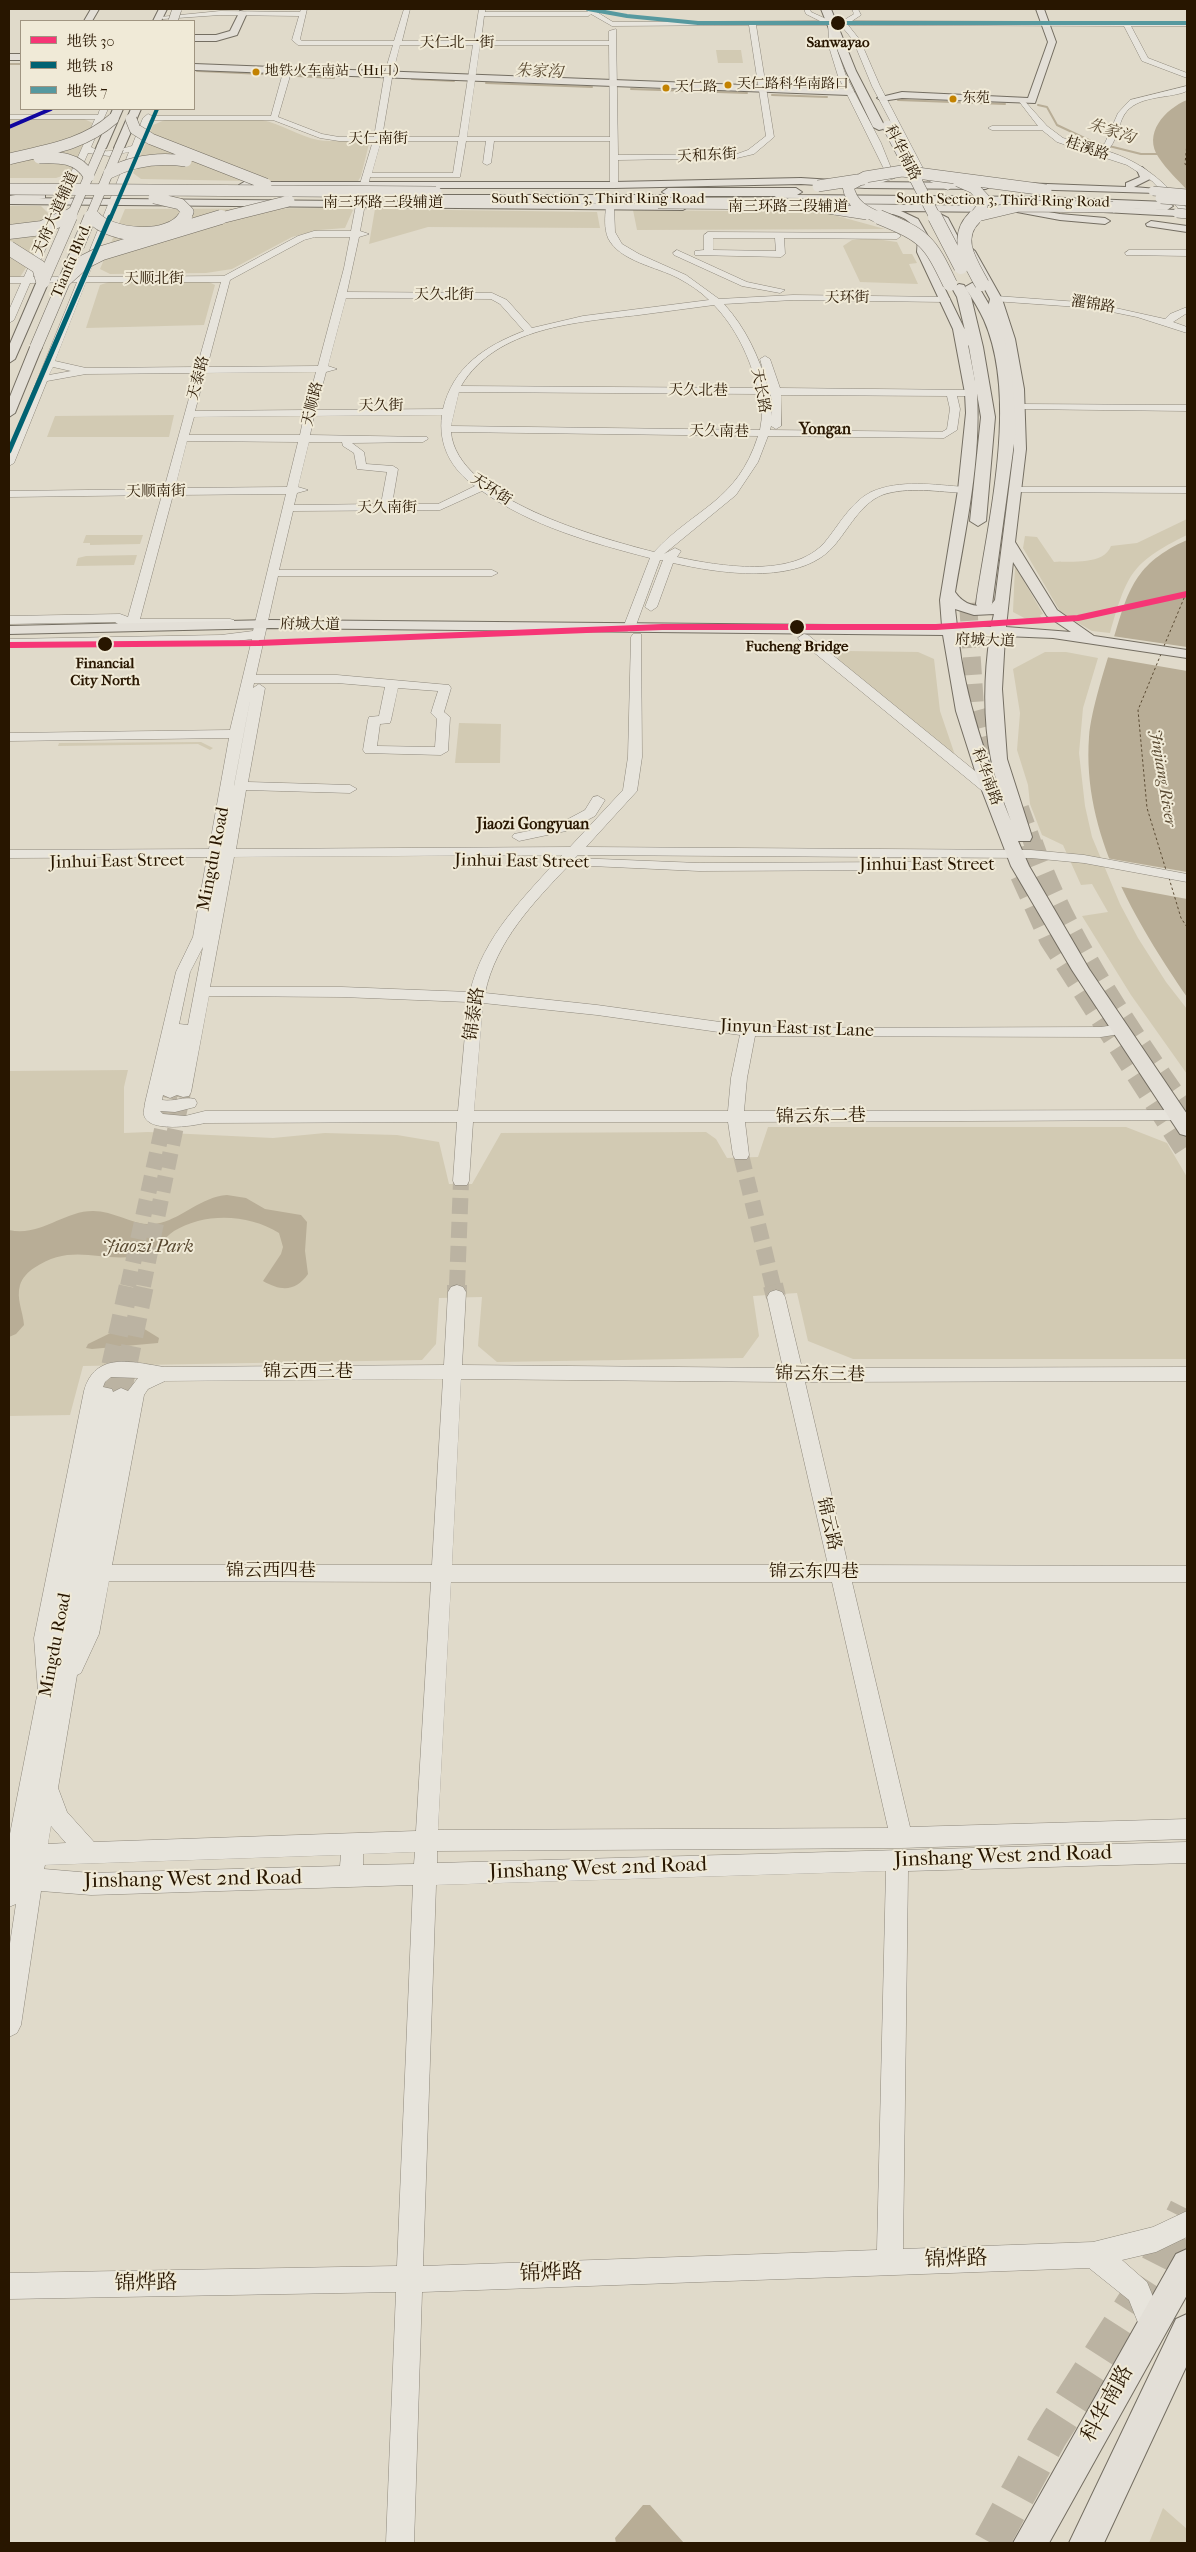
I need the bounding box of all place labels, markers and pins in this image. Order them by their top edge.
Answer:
marker: Sanwayao [829,14,847,32]
place label: Sanwayao [806,34,870,52]
place label: 地铁火车南站（H1口） [265,64,407,80]
marker: 地铁火车南站（H1口） [251,67,261,77]
place label: 天仁路科华南路口 [737,77,849,93]
place label: 天仁路 [675,80,717,96]
marker: 天仁路科华南路口 [723,80,733,90]
marker: 天仁路 [661,83,671,93]
place label: 东苑 [962,91,990,107]
marker: 东苑 [948,94,958,104]
marker: Fucheng Bridge [788,618,806,636]
marker: Financial City North [96,635,114,653]
place label: Fucheng Bridge [746,638,848,656]
place label: Financial City North [70,655,140,690]

